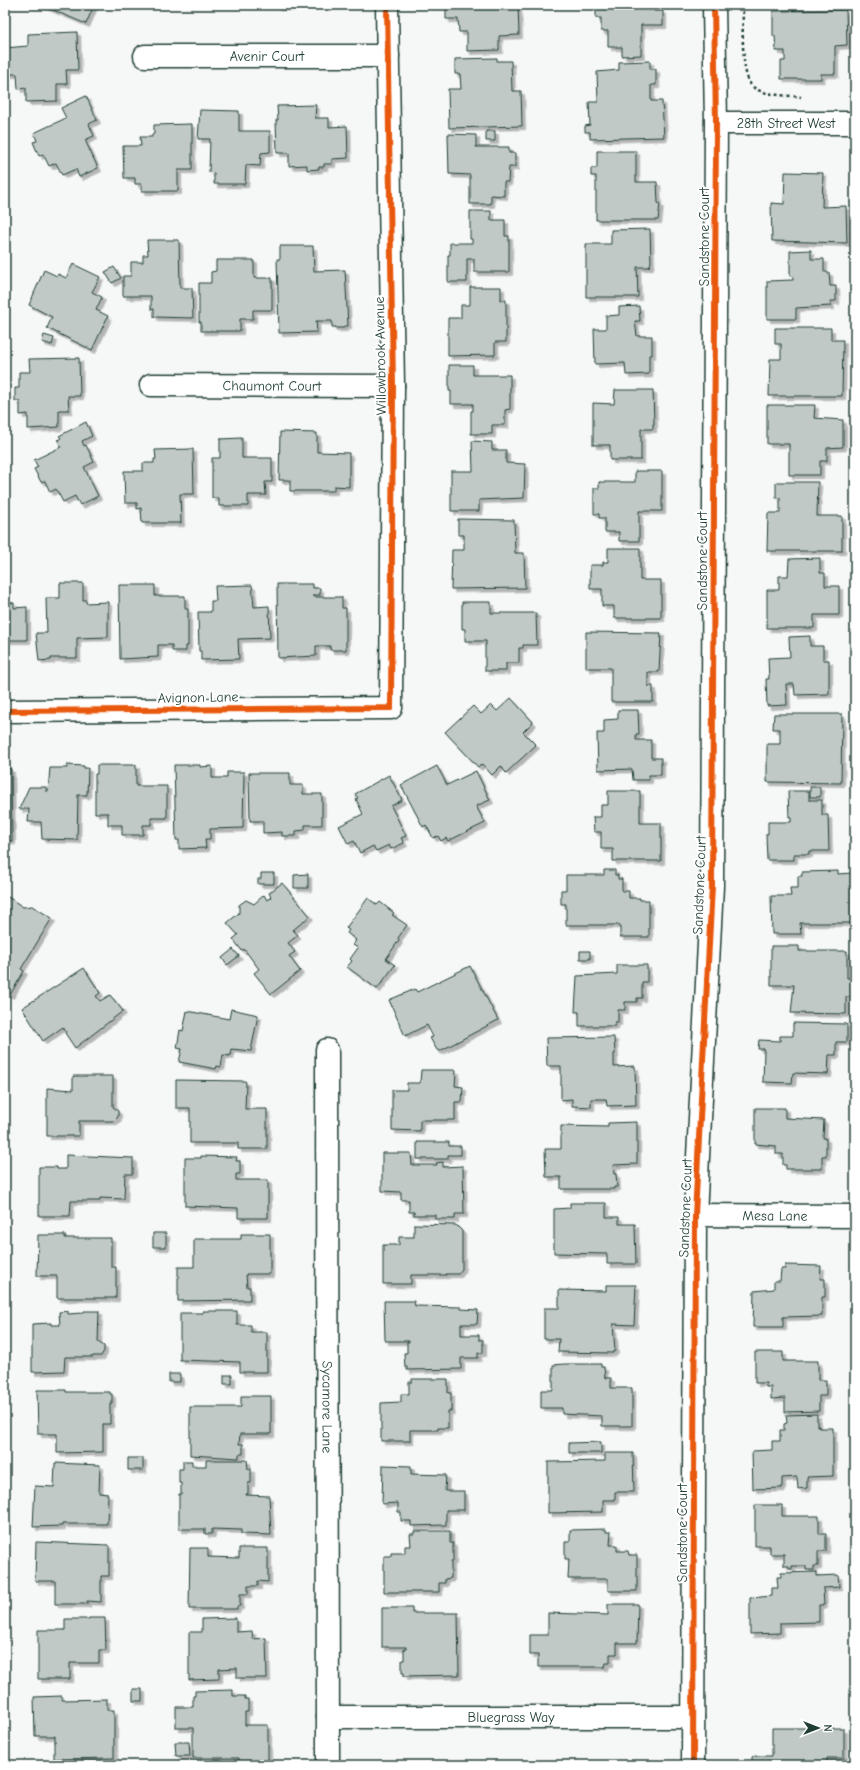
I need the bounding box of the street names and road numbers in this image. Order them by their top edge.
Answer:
street label: Avenir Court [230,48,305,65]
street label: 28th Street West [737,115,836,132]
street label: Sandstone Court [696,186,713,287]
street label: Willowbrook Avenue [371,296,390,416]
street label: Chaumont Court [223,377,322,395]
street label: Sandstone Court [694,510,711,611]
street label: Avignon Lane [157,688,239,707]
street label: Sandstone Court [689,834,710,935]
street label: Sandstone Court [675,1157,696,1258]
street label: Mesa Lane [742,1207,808,1225]
street label: Sycamore Lane [318,1361,336,1453]
street label: Sandstone Court [674,1482,691,1583]
street label: Bluegrass Way [468,1709,555,1726]

